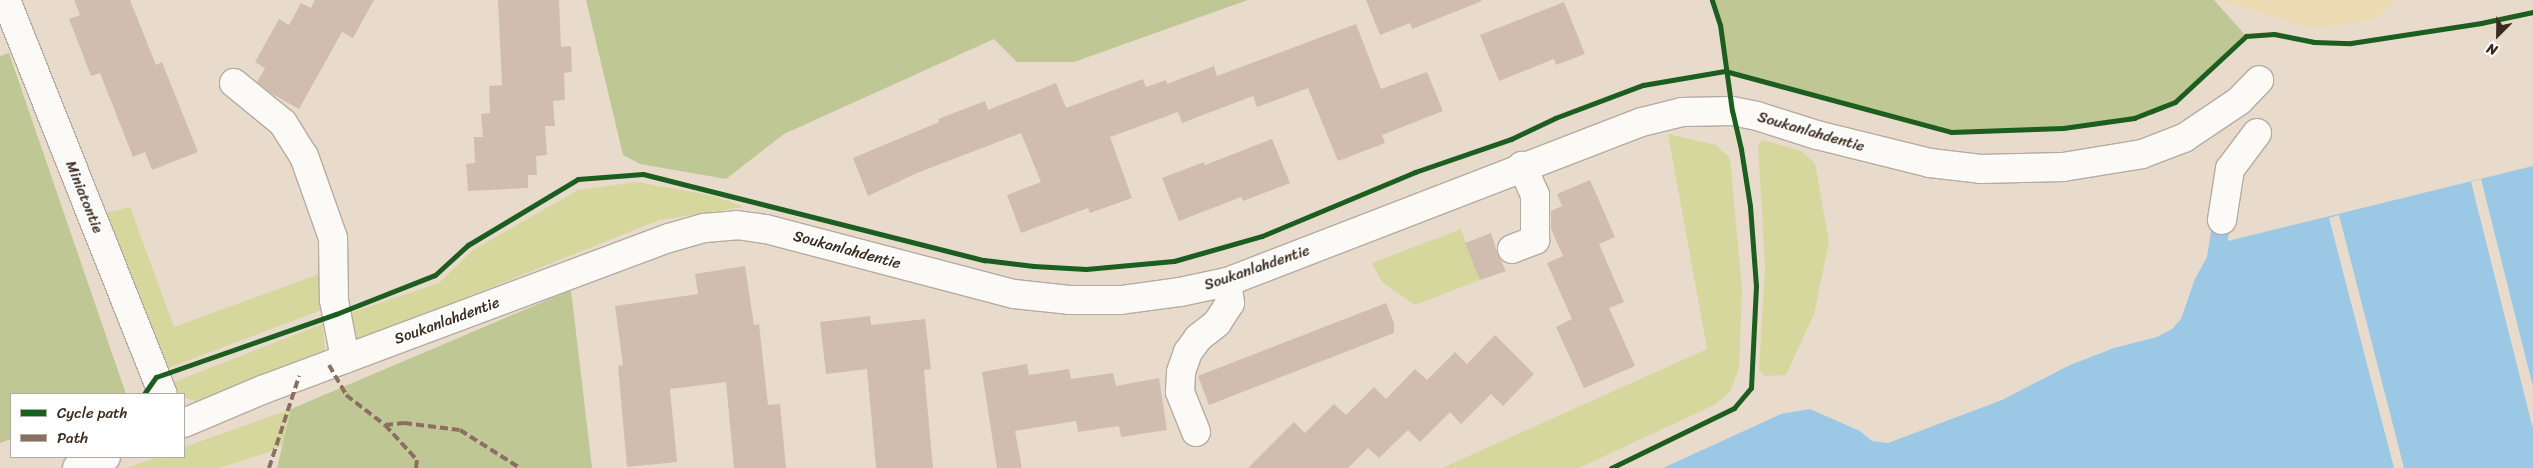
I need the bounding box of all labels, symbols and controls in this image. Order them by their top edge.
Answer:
north arrow [2473,10,2523,60]
text: N [2483,36,2501,63]
street label: Soukanlahdentie [1755,108,1867,156]
street label: Miniatontie [61,158,107,236]
street label: Soukanlahdentie [791,227,903,273]
street label: Soukanlahdentie [1202,242,1312,294]
street label: Soukanlahdentie [392,294,502,348]
legend [10,393,185,458]
text: Cycle path [57,400,127,426]
text: Path [57,425,88,451]

